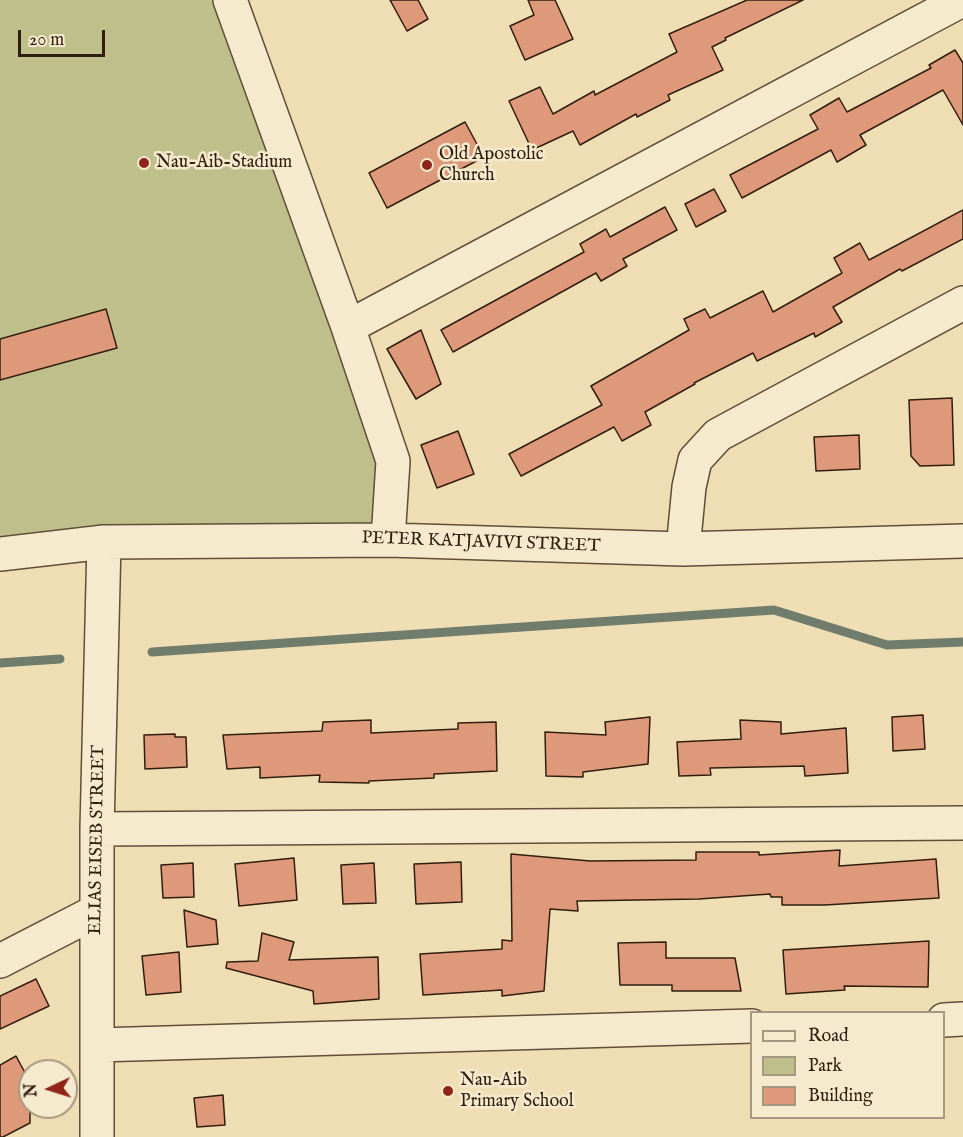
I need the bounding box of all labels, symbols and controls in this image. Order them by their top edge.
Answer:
scale bar [21,18,108,56]
text: 20 m [29,29,64,52]
place label: Old Apostolic Church [439,144,543,186]
place label: Nau-Aib-Stadium [156,152,292,174]
marker: Nau-Aib-Stadium [137,156,151,170]
marker: Old Apostolic Church [420,158,434,172]
street label: PETER KATJAVIVI STREET [361,528,601,558]
street label: ELIAS EISEB STREET [86,745,110,935]
legend [750,1011,945,1119]
text: Road [808,1025,849,1048]
text: Park [808,1055,842,1078]
north arrow [18,1059,78,1119]
place label: Nau-Aib Primary School [460,1070,574,1112]
text: N [22,1083,42,1098]
marker: Nau-Aib Primary School [441,1084,455,1098]
text: Building [808,1085,873,1108]

